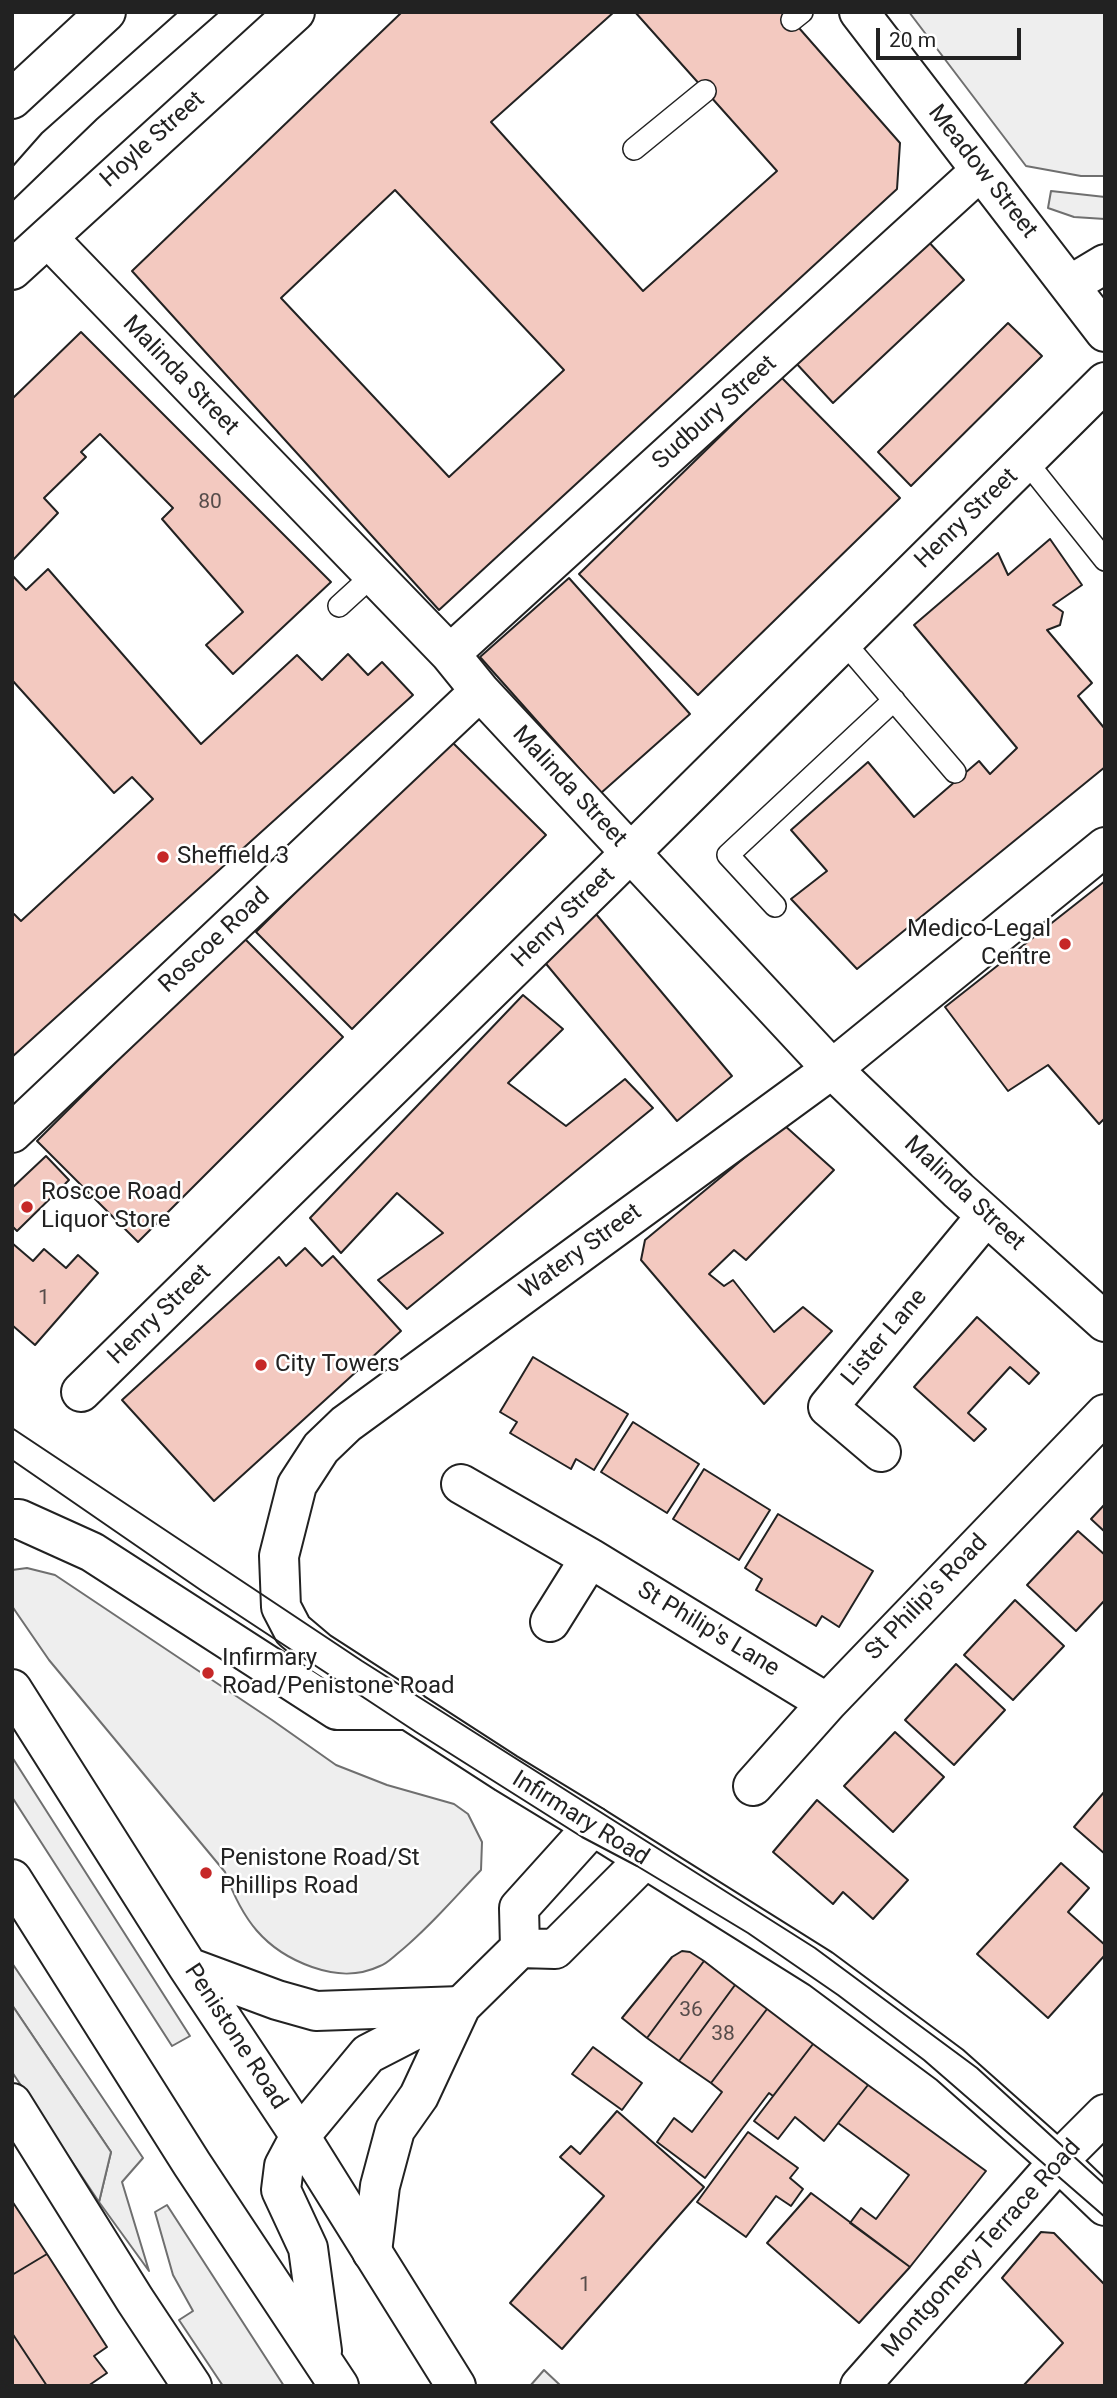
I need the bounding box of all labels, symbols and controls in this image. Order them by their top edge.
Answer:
scale bar [879,14,1024,58]
text: 20 m [889,28,936,52]
street label: Hoyle Street [95,86,211,194]
street label: Meadow Street [921,100,1043,244]
street label: Malinda Street [116,310,244,442]
street label: Sudbury Street [647,350,783,476]
street label: Henry Street [909,463,1025,575]
house number: 80 [198,490,222,516]
street label: Malinda Street [506,721,632,853]
place label: Sheffield 3 [177,843,289,871]
marker: Sheffield 3 [155,849,171,865]
street label: Henry Street [506,862,622,974]
street label: Roscoe Road [154,882,276,1000]
place label: Medico-Legal Centre [907,916,1051,972]
marker: Medico-Legal Centre [1057,936,1073,952]
street label: Malinda Street [898,1131,1030,1257]
place label: Roscoe Road Liquor Store [41,1179,182,1235]
street label: Watery Street [514,1198,648,1306]
marker: Roscoe Road Liquor Store [19,1199,35,1215]
street label: Henry Street [102,1259,218,1371]
street label: Lister Lane [836,1284,934,1392]
house number: 1 [38,1286,50,1312]
place label: City Towers [275,1351,400,1379]
marker: City Towers [253,1357,269,1373]
street label: St Philip's Road [860,1529,994,1667]
street label: St Philip's Lane [632,1576,784,1684]
place label: Infirmary Road/Penistone Road [222,1645,454,1701]
marker: Infirmary Road/Penistone Road [200,1665,216,1681]
street label: Infirmary Road [506,1765,654,1873]
place label: Penistone Road/St Phillips Road [220,1845,420,1901]
marker: Penistone Road/St Phillips Road [198,1865,214,1881]
street label: Penistone Road [177,1959,293,2115]
house number: 36 [679,1998,703,2024]
house number: 38 [711,2022,735,2048]
street label: Montgomery Terrace Road [876,2134,1088,2364]
house number: 1 [579,2273,591,2299]

